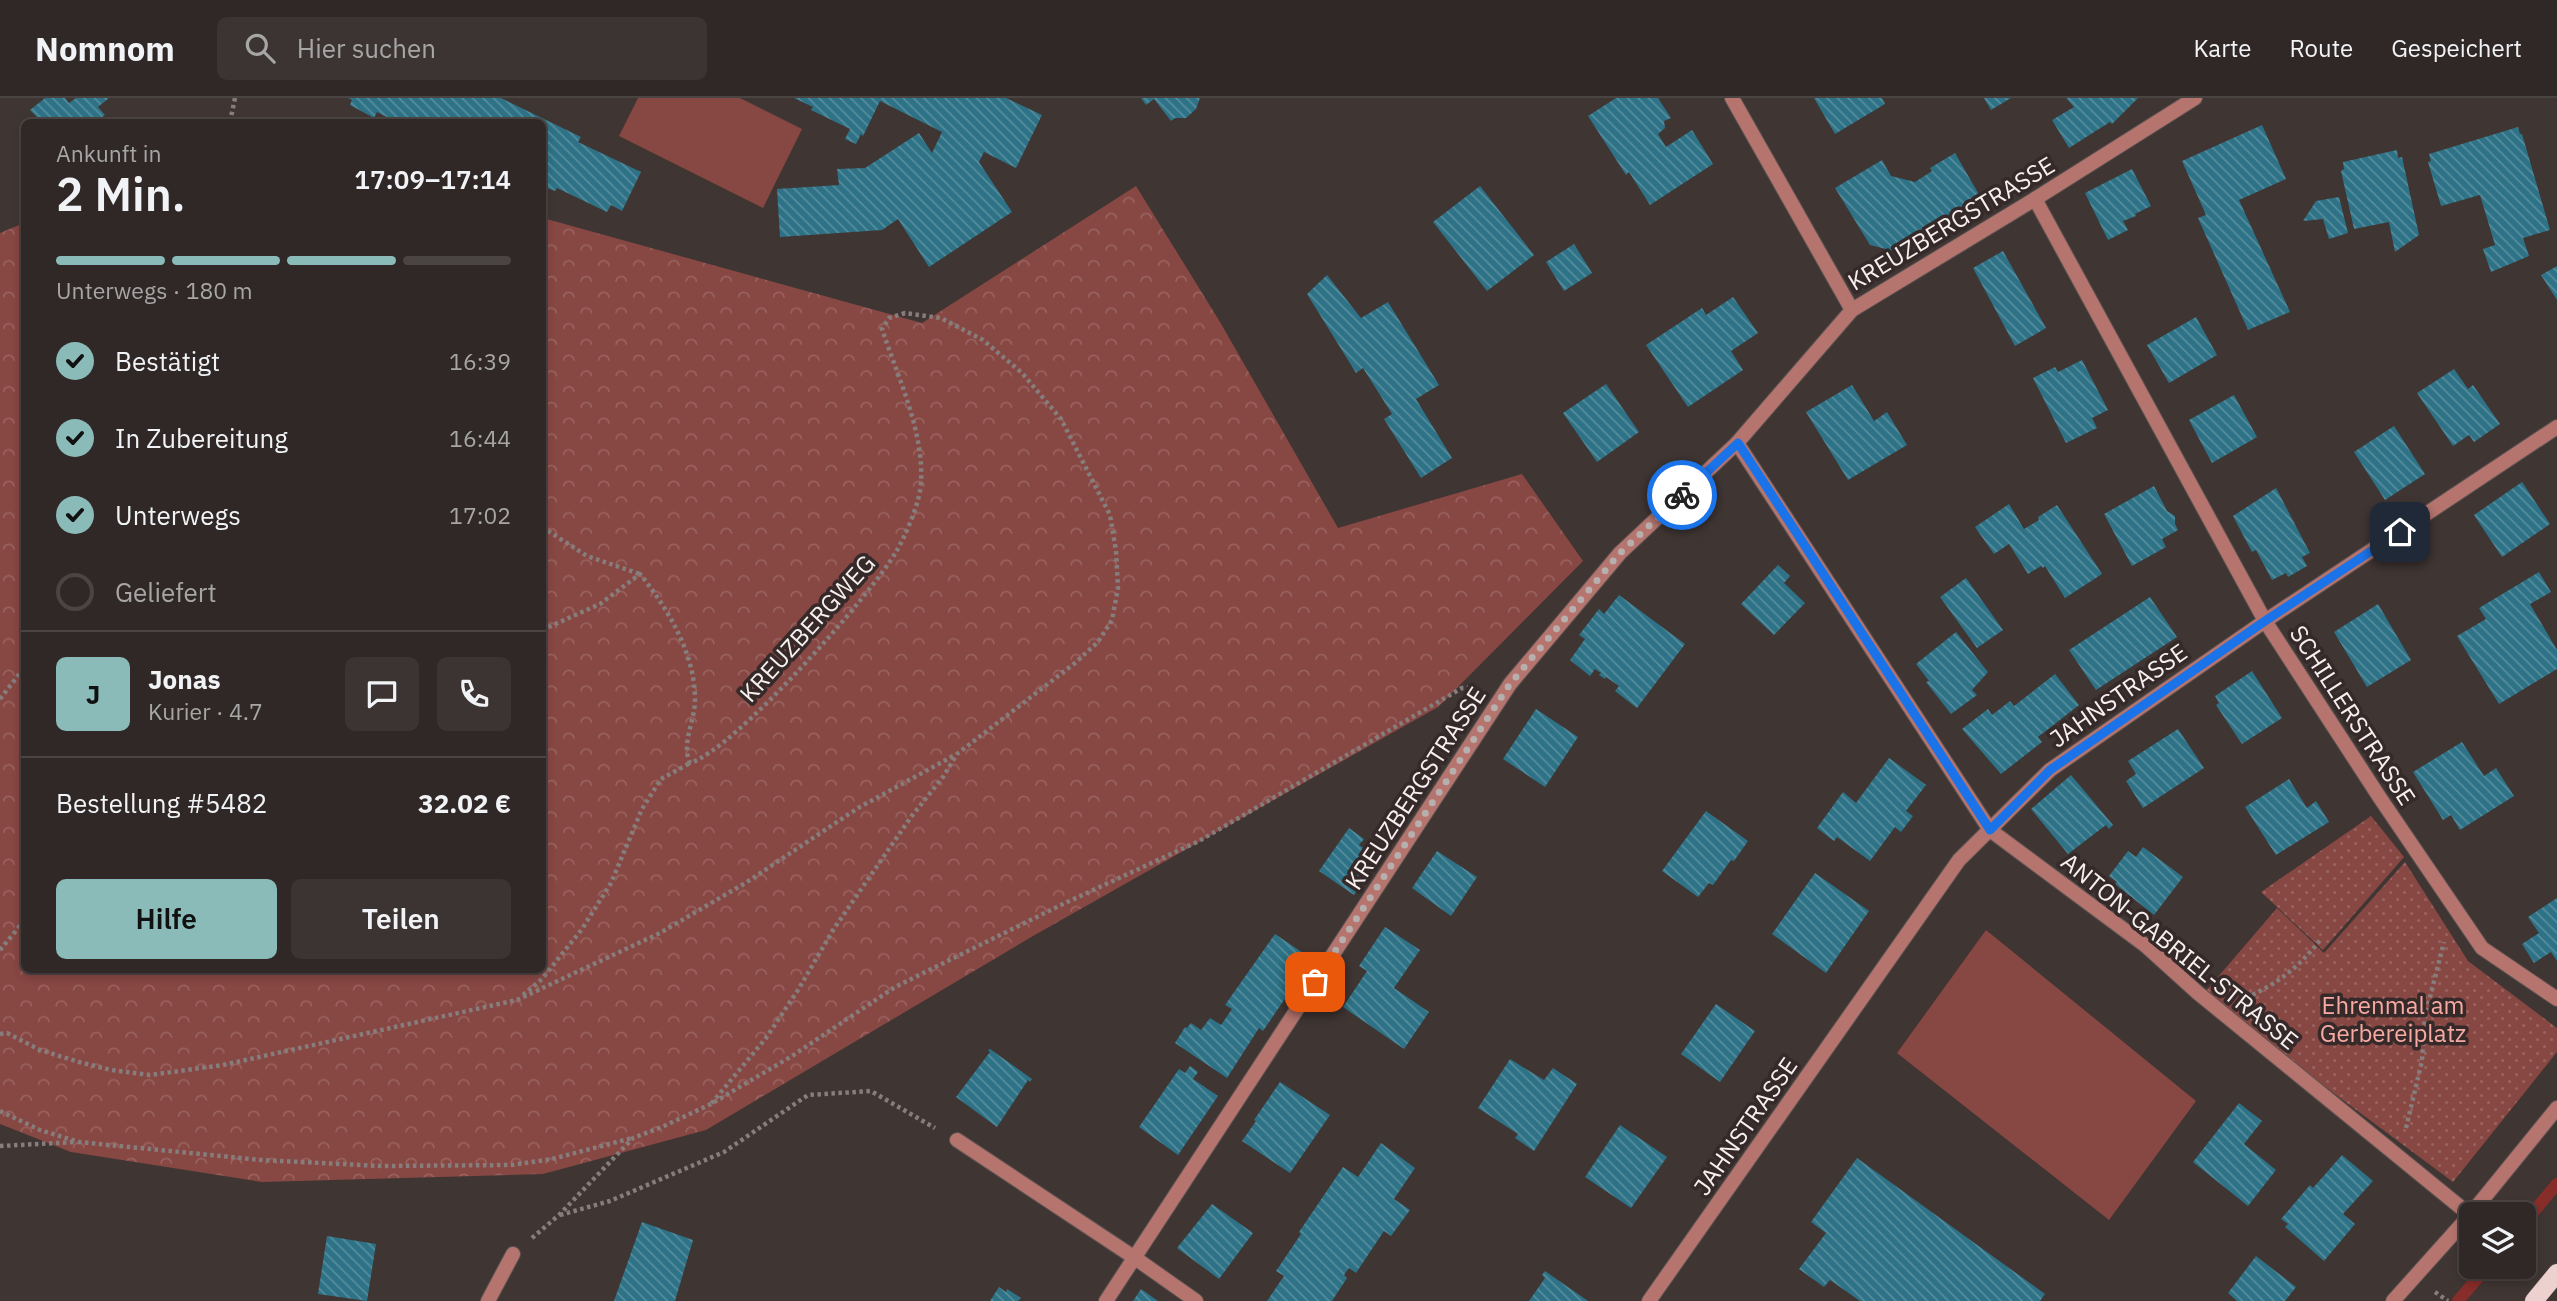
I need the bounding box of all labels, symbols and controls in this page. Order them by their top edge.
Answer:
search box [217,17,707,80]
text: Nomnom [35,27,175,70]
icon: search [241,29,279,67]
text: Hier suchen [297,31,436,65]
text: Karte [2193,32,2252,64]
text: Route [2290,32,2353,64]
text: Gespeichert [2391,32,2522,64]
text: Ankunft in [56,138,162,168]
street label: KREUZBERGSTRASSE [1842,149,2060,297]
text: 17:09–17:14 [354,162,511,196]
text: 2 Min. [56,164,186,224]
text: Unterwegs · 180 m [56,275,253,305]
icon: check [56,342,94,380]
text: Bestätigt [115,344,220,378]
text: 16:39 [449,346,511,376]
icon: check [56,419,94,457]
text: In Zubereitung [115,421,288,455]
text: 16:44 [449,423,511,453]
courier [1647,460,1717,530]
icon: bike [1663,476,1701,514]
icon: check [56,496,94,534]
text: Unterwegs [115,498,241,532]
text: 17:02 [449,500,511,530]
pin [2370,502,2430,562]
icon: home [2381,513,2419,551]
street label: KREUZBERGWEG [732,547,882,709]
text: Geliefert [115,575,217,609]
street label: SCHILLERSTRASSE [2283,619,2423,811]
street label: JAHNSTRASSE [2043,636,2193,754]
button: chat [345,657,419,731]
button: phone [437,657,511,731]
text: Jonas [148,662,221,696]
text: J [86,677,100,711]
street label: KREUZBERGSTRASSE [1337,680,1493,896]
text: Kurier · 4.7 [148,696,263,726]
text: Bestellung #5482 [56,786,267,820]
text: 32.02 € [418,786,511,820]
street label: ANTON-GABRIEL-STRASSE [2055,845,2305,1057]
button: Hilfe [56,879,277,959]
button: Teilen [291,879,511,959]
pin [1285,952,1345,1012]
icon: bag [1296,963,1334,1001]
park label: Ehrenmal am Gerbereiplatz [2320,989,2466,1049]
street label: JAHNSTRASSE [1686,1051,1804,1201]
map controls [2459,1202,2536,1279]
button: layers [2459,1202,2536,1279]

